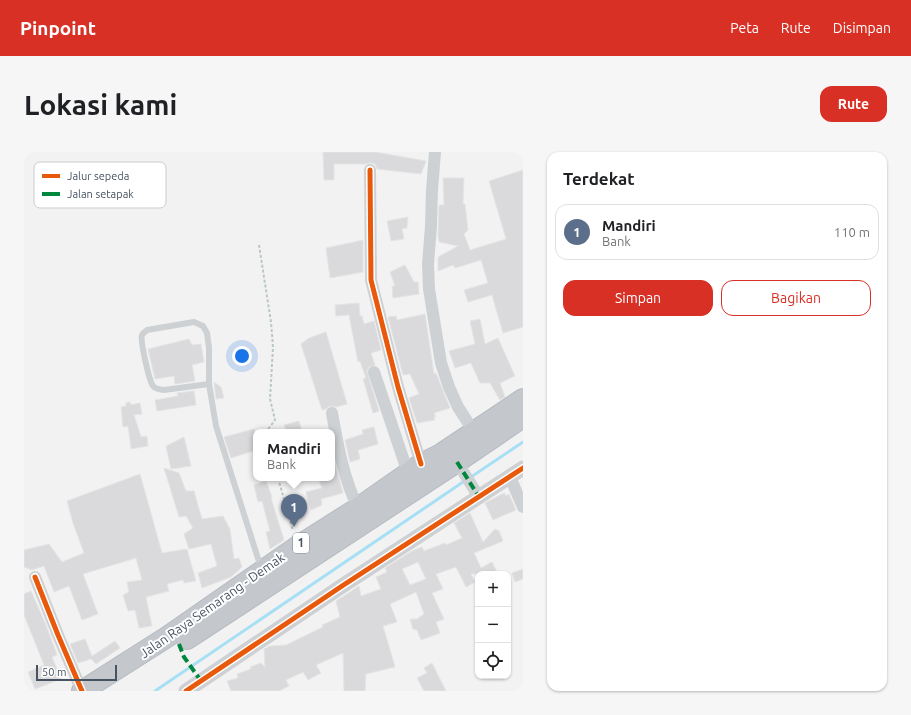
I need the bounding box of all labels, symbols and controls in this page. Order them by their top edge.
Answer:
text: Pinpoint [20,17,96,39]
text: Peta [730,20,759,36]
text: Rute [781,20,811,36]
text: Disimpan [833,20,891,36]
button: Rute [820,86,887,122]
text: Lokasi kami [24,89,177,120]
legend [34,162,166,208]
text: Terdekat [563,169,635,188]
text: Jalur sepeda [67,170,129,182]
text: Jalan setapak [67,188,134,200]
text: Mandiri [602,217,656,234]
text: 1 [573,225,581,239]
text: 110 m [834,225,870,239]
text: Bank [602,234,631,248]
button: Simpan [563,280,713,316]
button: Bagikan [721,280,871,316]
your location [232,346,252,366]
popup [253,429,335,481]
text: Mandiri [267,440,321,457]
text: Bank [267,457,296,471]
pin: 1 [281,494,307,527]
road number: 1 [293,533,309,553]
street label: Jalan Raya Semarang - Demak [137,549,287,660]
map controls [475,571,511,679]
button: + [475,571,511,607]
button: − [475,607,511,643]
button: locate [475,643,511,679]
scale bar [36,663,117,682]
text: 50 m [42,666,66,678]

